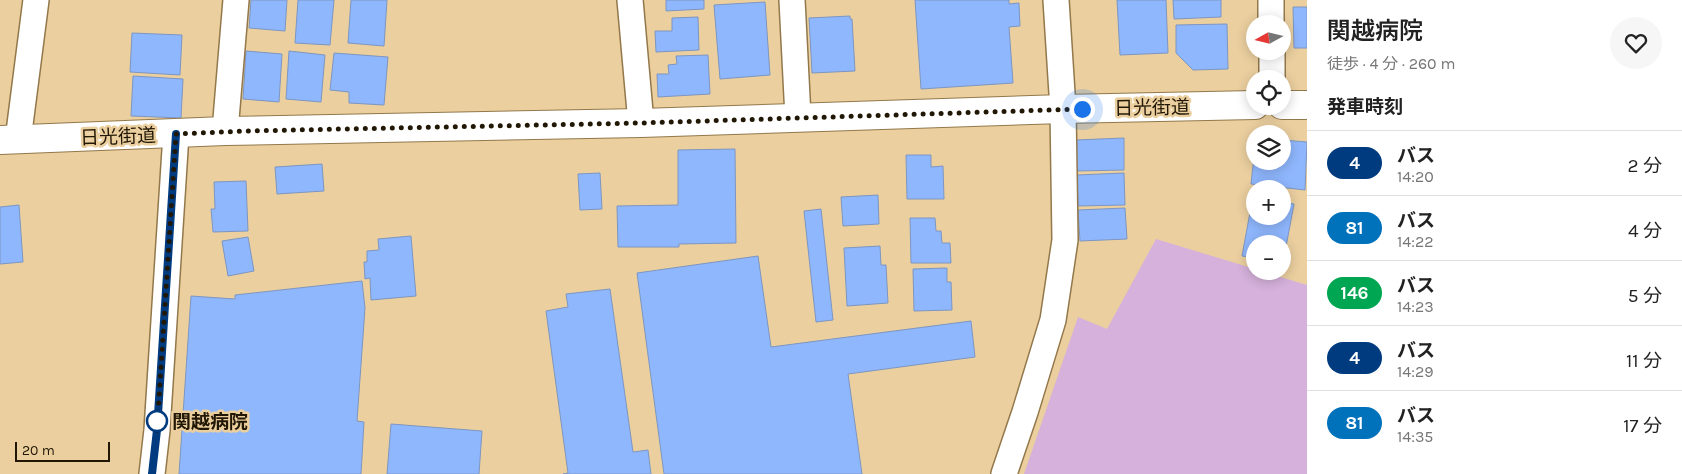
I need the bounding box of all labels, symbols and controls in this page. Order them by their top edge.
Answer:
north arrow [1246,15,1291,60]
map controls [1246,15,1291,280]
text: 関越病院 [1327,17,1423,45]
button: heart [1610,17,1662,69]
text: 徒歩 · 4 分 · 260 m [1327,54,1455,73]
button: locate [1246,70,1291,115]
street label: 日光街道 [1114,96,1190,120]
text: 発車時刻 [1327,96,1403,118]
your location [1070,97,1095,122]
street label: 日光街道 [80,125,156,149]
button: layers [1246,125,1291,170]
text: バス [1397,145,1435,167]
text: 4 [1349,152,1360,174]
text: 2 分 [1627,155,1662,177]
text: 14:20 [1397,167,1434,186]
button: + [1246,180,1291,225]
text: バス [1397,210,1435,232]
text: 81 [1345,217,1364,239]
text: 4 分 [1628,220,1662,242]
text: 14:22 [1397,232,1433,251]
button: − [1246,235,1291,280]
text: バス [1397,275,1435,297]
text: 146 [1340,282,1369,304]
text: 5 分 [1628,285,1662,307]
text: 14:23 [1397,297,1434,316]
text: バス [1397,340,1435,362]
text: 4 [1349,347,1360,369]
text: 11 分 [1626,350,1662,372]
text: 14:29 [1397,362,1433,381]
text: バス [1397,405,1435,427]
marker: 関越病院 [146,410,168,432]
place label: 関越病院 [172,411,248,433]
text: 81 [1345,412,1364,434]
text: 17 分 [1623,415,1662,437]
text: 14:35 [1397,427,1433,446]
scale bar [15,439,110,462]
text: 20 m [22,442,55,459]

